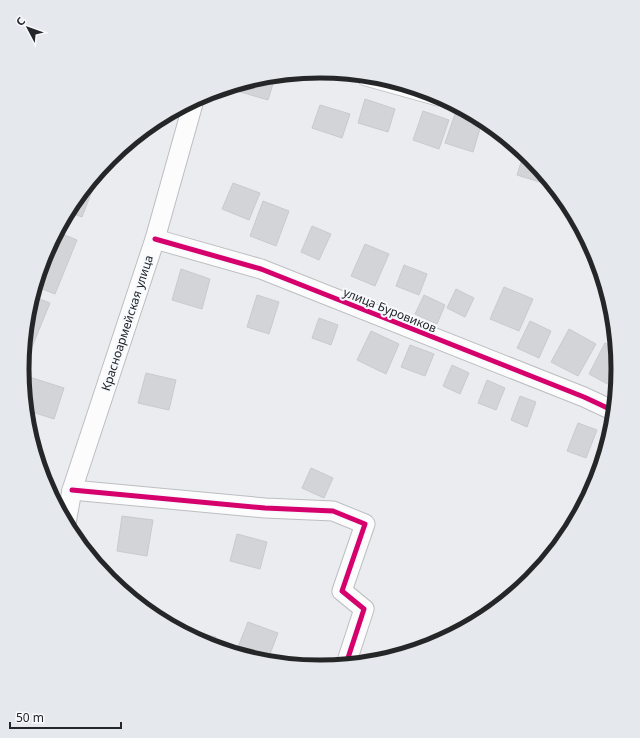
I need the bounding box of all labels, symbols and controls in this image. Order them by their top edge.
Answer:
north arrow [8,8,48,48]
text: С [12,14,28,29]
street label: Красноармейская улица [97,253,157,393]
street label: улица Буровиков [341,284,439,337]
scale bar [10,704,121,730]
text: 50 m [16,709,44,726]

